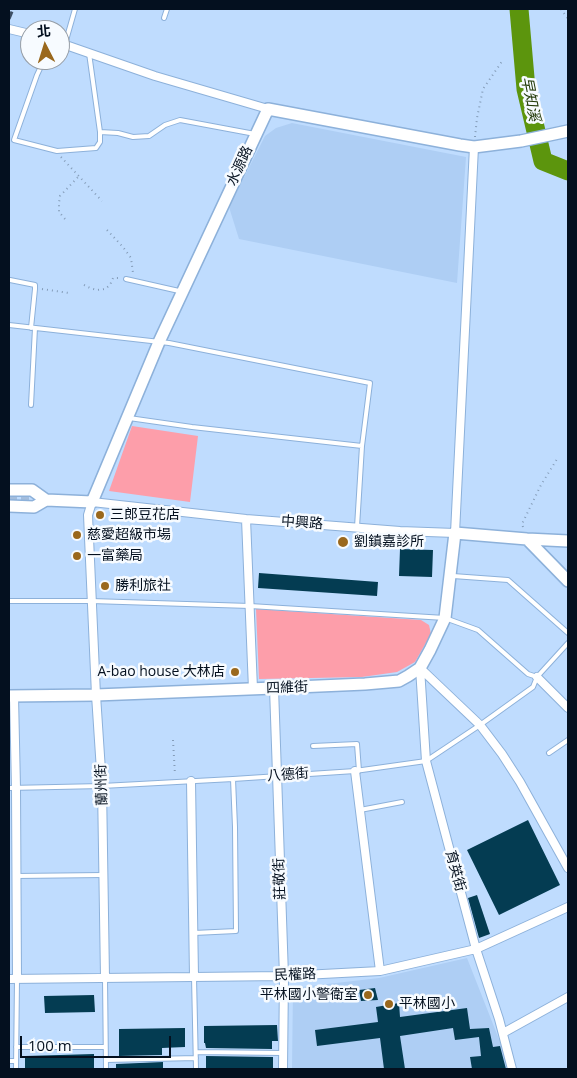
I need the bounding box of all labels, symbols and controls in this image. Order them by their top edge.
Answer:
north arrow [20,20,70,70]
text: 北 [36,20,52,41]
water label: 早知溪 [517,75,543,123]
street label: 水源路 [224,143,256,189]
place label: 三郎豆花店 [110,507,180,523]
marker: 三郎豆花店 [94,509,106,521]
street label: 中興路 [280,513,324,533]
place label: 慈愛超級市場 [87,527,171,543]
marker: 慈愛超級市場 [71,529,83,541]
place label: 劉鎮嘉診所 [354,534,424,550]
marker: 劉鎮嘉診所 [336,535,350,549]
place label: 一富藥局 [87,548,143,564]
marker: 一富藥局 [71,550,83,562]
place label: 勝利旅社 [115,578,171,594]
marker: 勝利旅社 [99,580,111,592]
place label: A-bao house 大林店 [97,664,225,680]
marker: A-bao house 大林店 [229,666,241,678]
street label: 四維街 [266,679,308,697]
street label: 蘭州街 [93,764,111,806]
street label: 八德街 [266,765,310,785]
street label: 育英街 [441,849,469,893]
street label: 莊敬街 [271,858,289,900]
street label: 民權路 [274,966,316,984]
place label: 平林國小警衛室 [260,987,358,1003]
marker: 平林國小警衛室 [362,989,374,1001]
place label: 平林國小 [399,996,455,1012]
marker: 平林國小 [383,998,395,1010]
scale bar [22,1026,174,1058]
text: 100 m [28,1035,72,1055]

